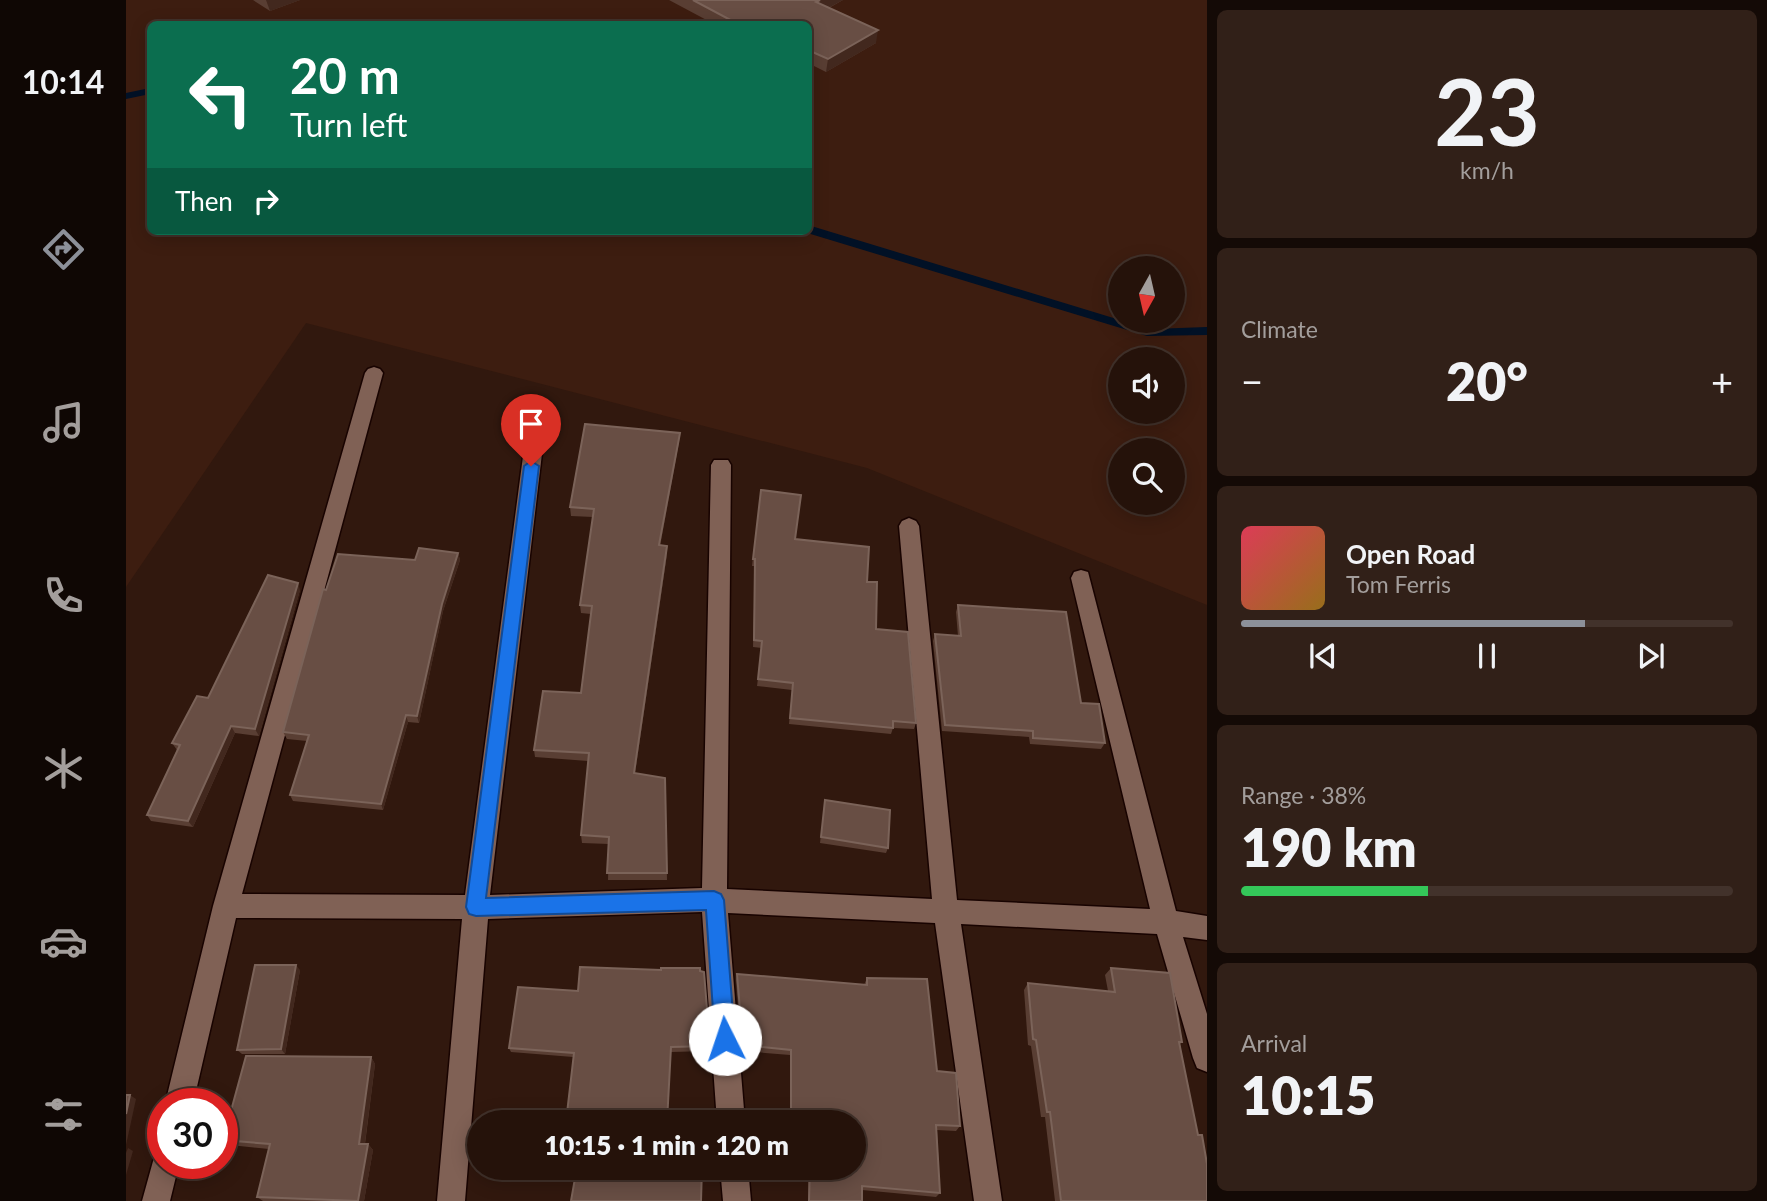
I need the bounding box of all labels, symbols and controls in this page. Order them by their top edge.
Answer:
text: 20 m [290,46,400,104]
icon: left [175,49,266,140]
text: 23 [1434,56,1540,165]
text: 10:14 [22,62,104,101]
text: Turn left [290,105,407,144]
text: km/h [1460,156,1514,184]
icon: right [247,182,285,220]
text: Then [175,185,233,217]
icon: directions [39,225,88,274]
north arrow [1108,256,1185,332]
map controls [1108,256,1185,515]
text: Climate [1241,315,1318,343]
button: sound [1108,347,1185,424]
text: 20° [1446,350,1528,412]
text: − [1241,358,1263,404]
text: + [1711,358,1733,404]
pin [501,394,561,466]
icon: music [39,398,88,447]
icon: arrive [512,405,550,443]
button: search [1108,438,1185,515]
text: Open Road [1346,538,1475,570]
text: Tom Ferris [1346,570,1451,598]
icon: phone [39,571,88,620]
icon: previous [1304,637,1342,675]
icon: pause [1468,637,1506,675]
icon: next [1632,637,1670,675]
icon: climate [39,744,88,793]
text: Range · 38% [1241,781,1366,809]
text: 190 km [1241,816,1417,878]
icon: car [39,917,88,966]
position arrow [688,1002,762,1076]
text: Arrival [1241,1029,1307,1057]
text: 10:15 [1241,1064,1375,1126]
speed limit sign: 30 [147,1088,238,1179]
icon: filters [39,1090,88,1139]
text: 10:15 · 1 min · 120 m [544,1129,789,1161]

